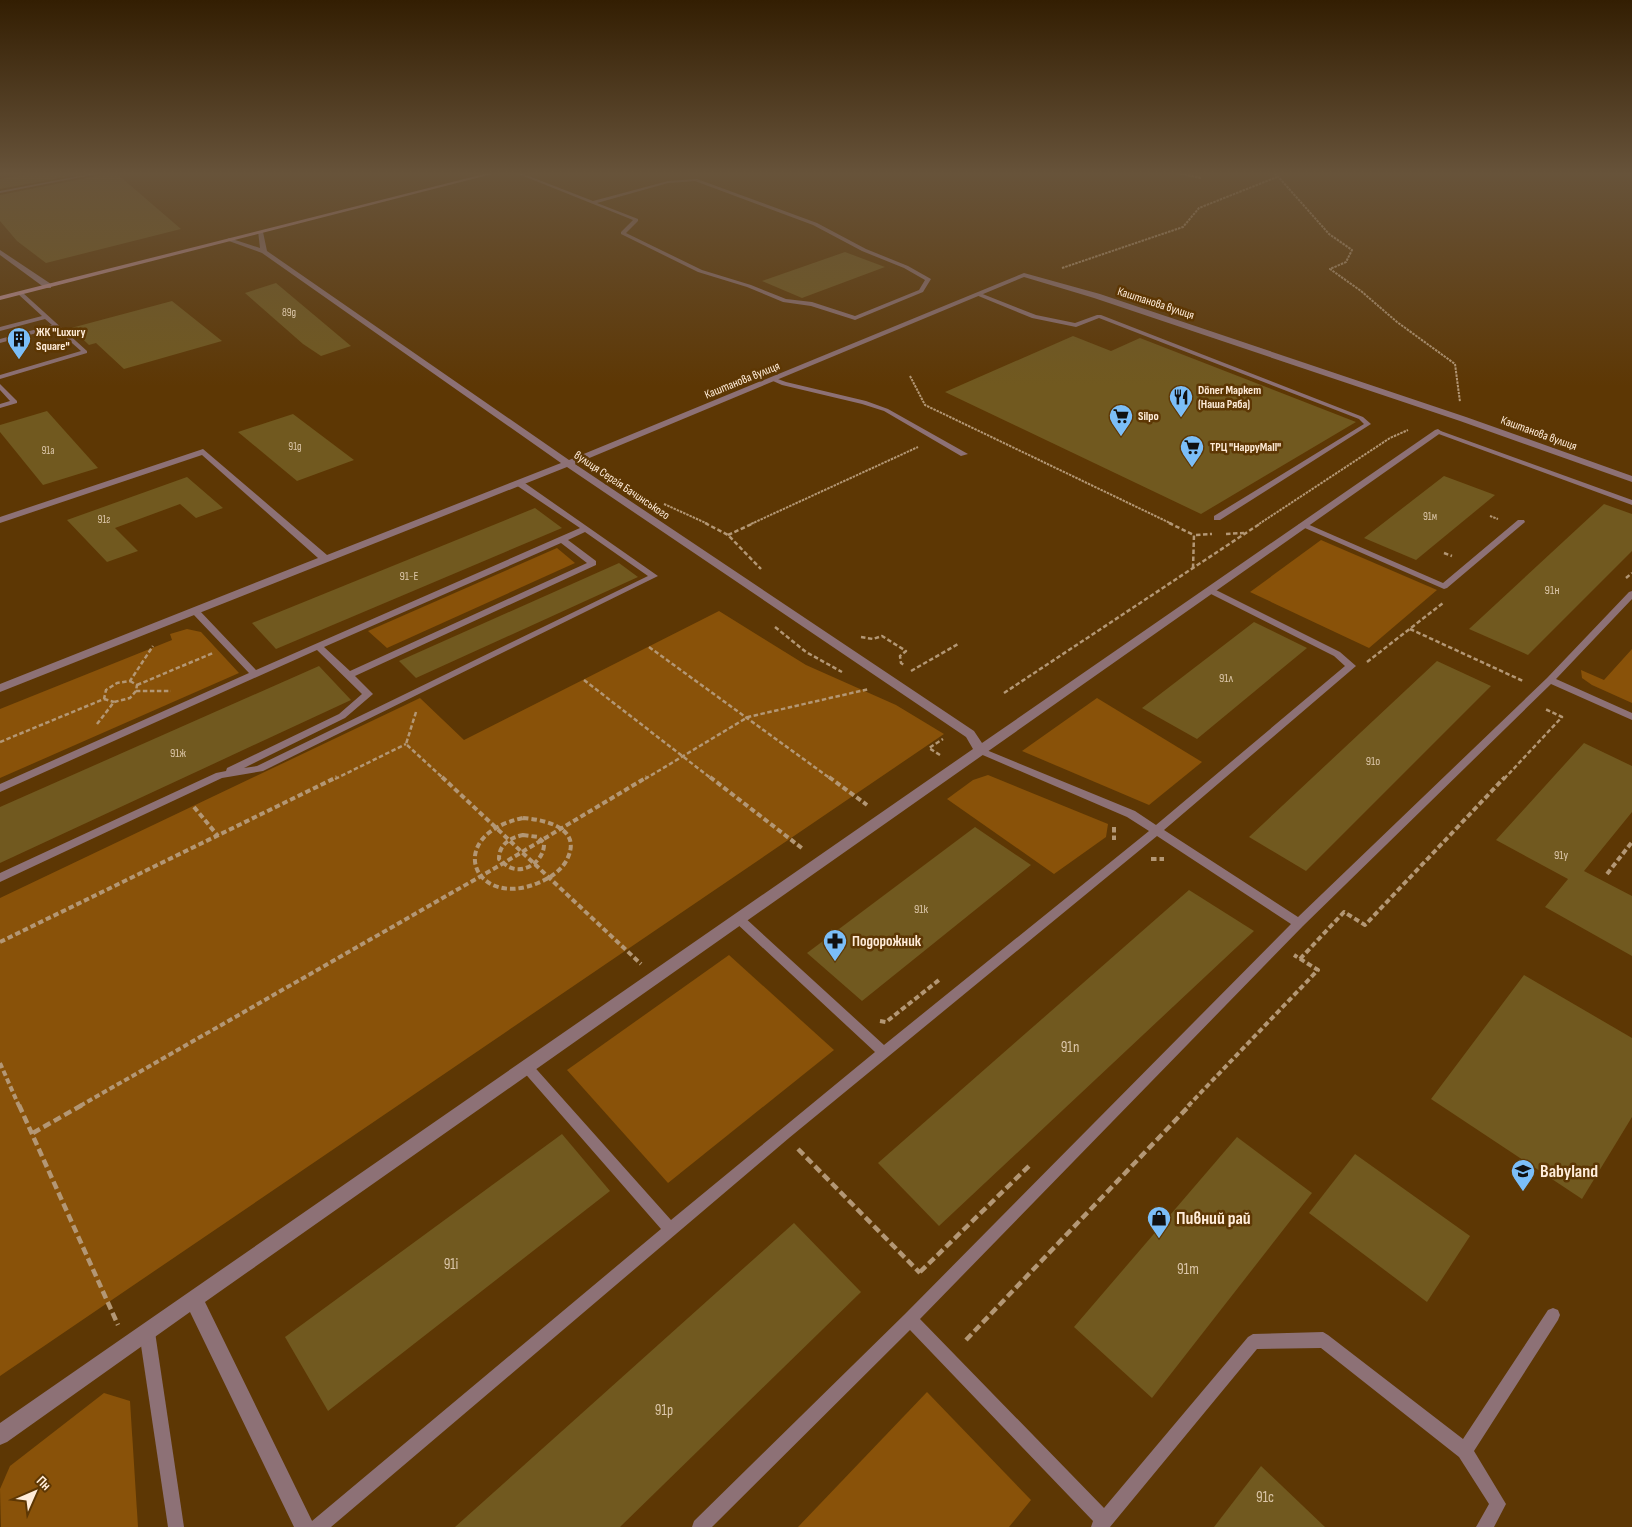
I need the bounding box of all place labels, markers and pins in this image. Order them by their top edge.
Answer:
place label: ЖК "Luxury Square" [36,325,85,354]
building icon: ЖК "Luxury Square" [6,326,32,360]
place label: Döner Maркет (Наша Ряба) [1198,383,1261,412]
restaurant icon: Döner Maркет (Наша Ряба) [1168,384,1194,418]
supermarket icon: Silpo [1108,403,1134,437]
place label: Silpo [1138,409,1159,424]
supermarket icon: ТРЦ "HappyMall" [1179,434,1205,468]
place label: ТРЦ "HappyMall" [1210,440,1281,455]
pharmacy icon: Подорожник [822,928,848,962]
place label: Подорожник [852,932,922,951]
school or university icon: Babyland [1510,1158,1536,1192]
place label: Babyland [1540,1161,1598,1182]
shop icon: Пивний рай [1146,1205,1172,1239]
place label: Пивний рай [1176,1208,1251,1229]

